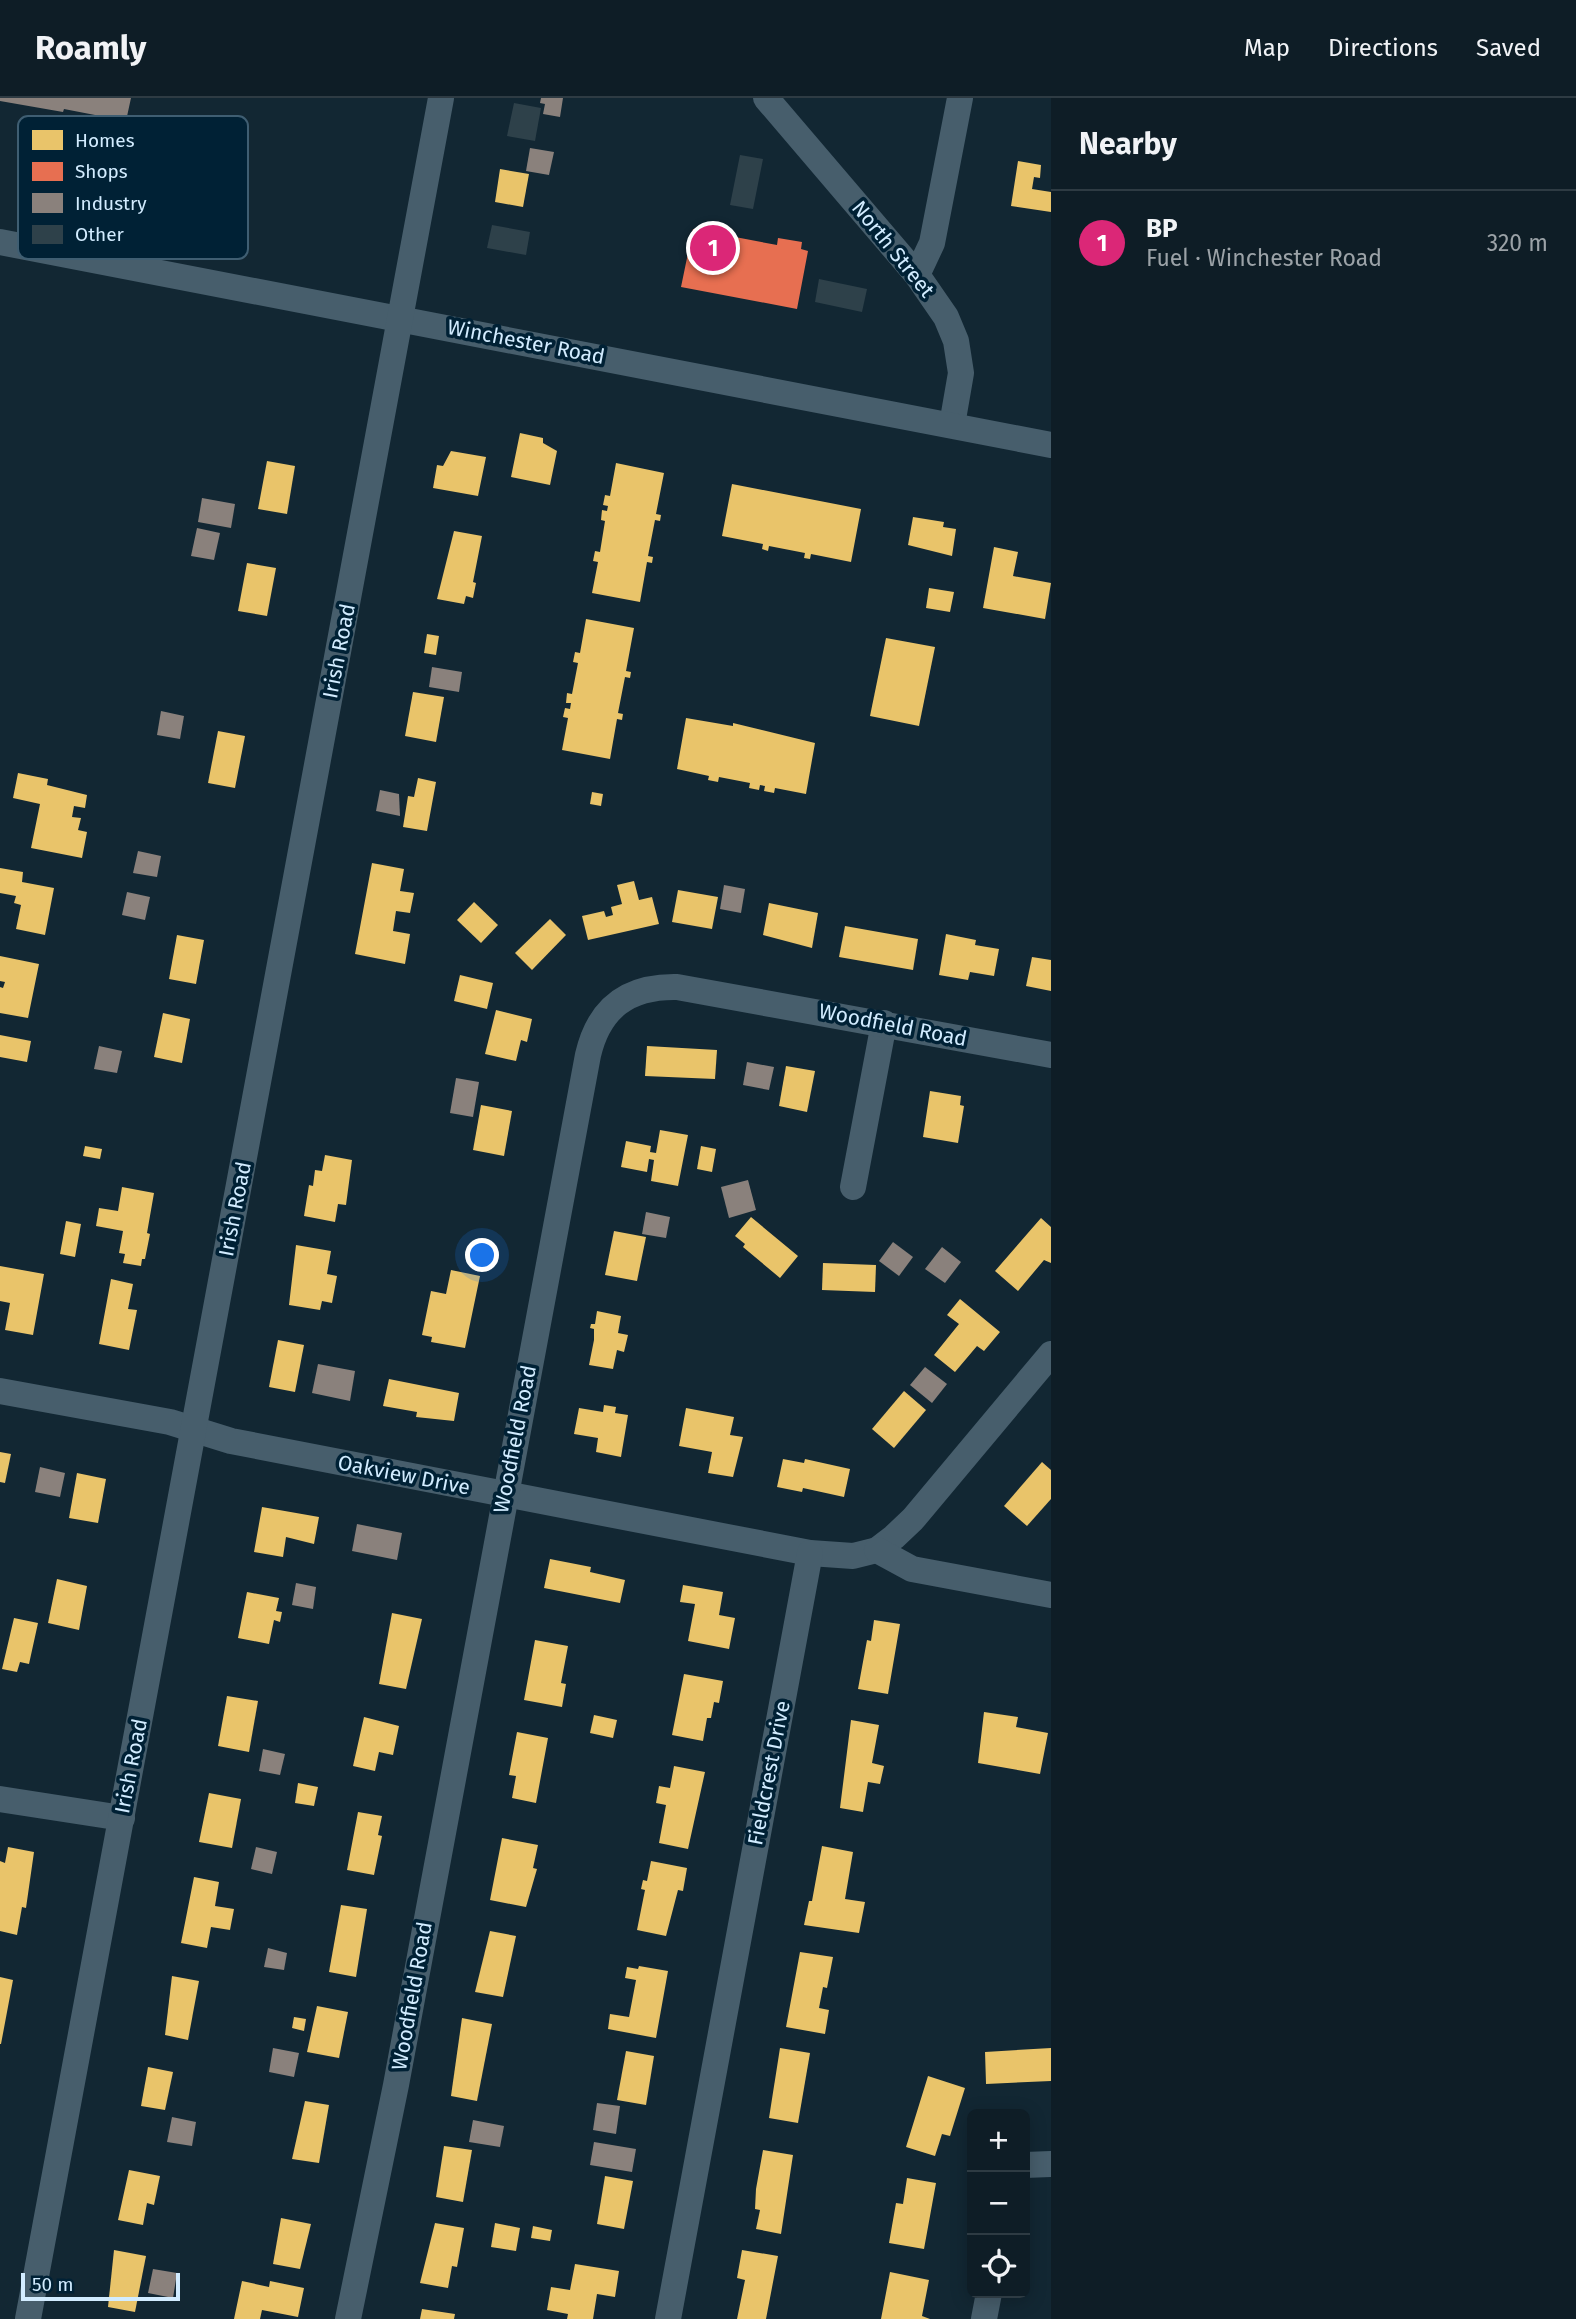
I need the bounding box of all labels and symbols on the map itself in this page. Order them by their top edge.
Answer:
legend [18,116,248,259]
text: Homes [75,129,135,152]
text: Shops [75,160,128,183]
text: Industry [75,192,147,215]
street label: North Street [846,195,940,303]
pin: 1 [690,222,736,274]
text: Other [75,223,124,246]
street label: Winchester Road [445,314,607,370]
street label: Irish Road [317,601,361,701]
street label: Woodfield Road [817,998,969,1052]
street label: Irish Road [213,1159,257,1259]
your location [465,1238,499,1272]
street label: Woodfield Road [488,1363,542,1515]
street label: Oakview Drive [336,1449,472,1501]
street label: Fieldcrest Drive [742,1699,796,1847]
street label: Irish Road [109,1716,153,1816]
street label: Woodfield Road [386,1920,438,2072]
scale bar [21,2270,180,2302]

